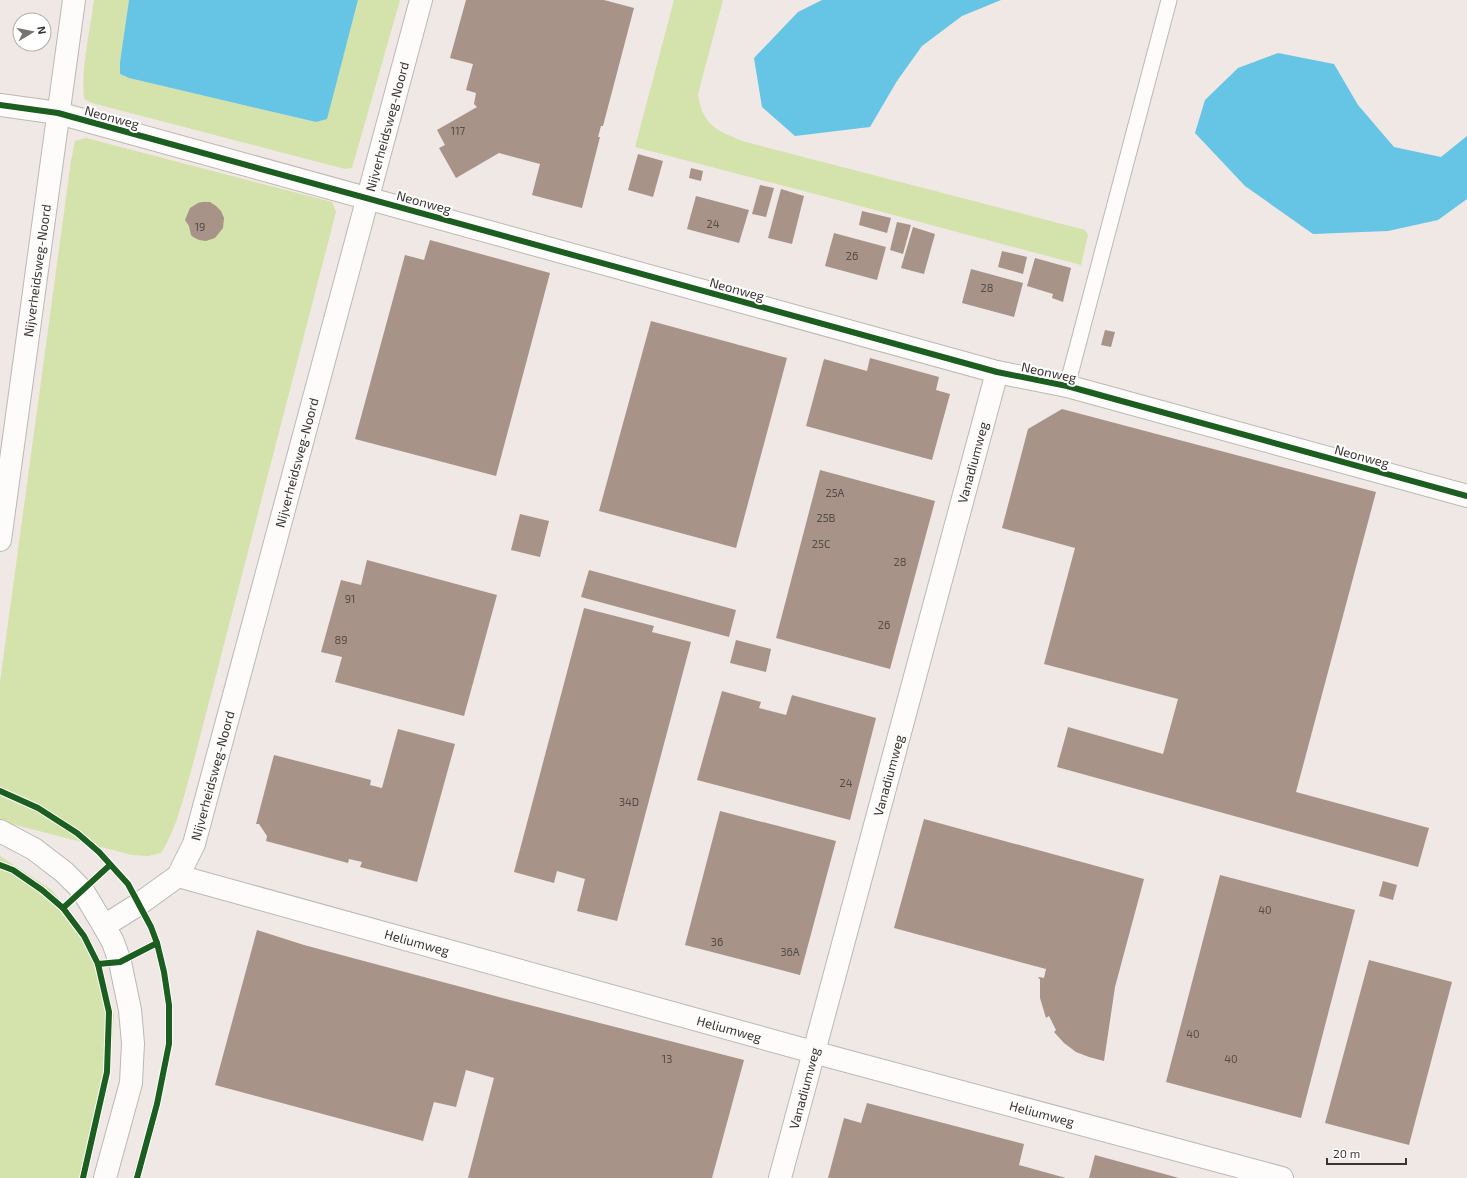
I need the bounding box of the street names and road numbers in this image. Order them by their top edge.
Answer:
street label: Nijverheidsweg-Noord [362,60,412,193]
street label: Neonweg [83,102,141,132]
street label: Neonweg [395,187,453,217]
street label: Nijverheidsweg-Noord [20,203,54,338]
street label: Neonweg [708,274,766,304]
street label: Neonweg [1020,358,1078,386]
street label: Nijverheidsweg-Noord [271,396,322,529]
street label: Vanadiumweg [954,420,991,505]
street label: Neonweg [1333,441,1391,471]
street label: Nijverheidsweg-Noord [187,709,238,842]
street label: Vanadiumweg [870,733,907,818]
street label: Heliumweg [383,926,451,959]
street label: Heliumweg [695,1012,763,1045]
street label: Vanadiumweg [786,1046,823,1131]
street label: Heliumweg [1008,1097,1076,1130]

